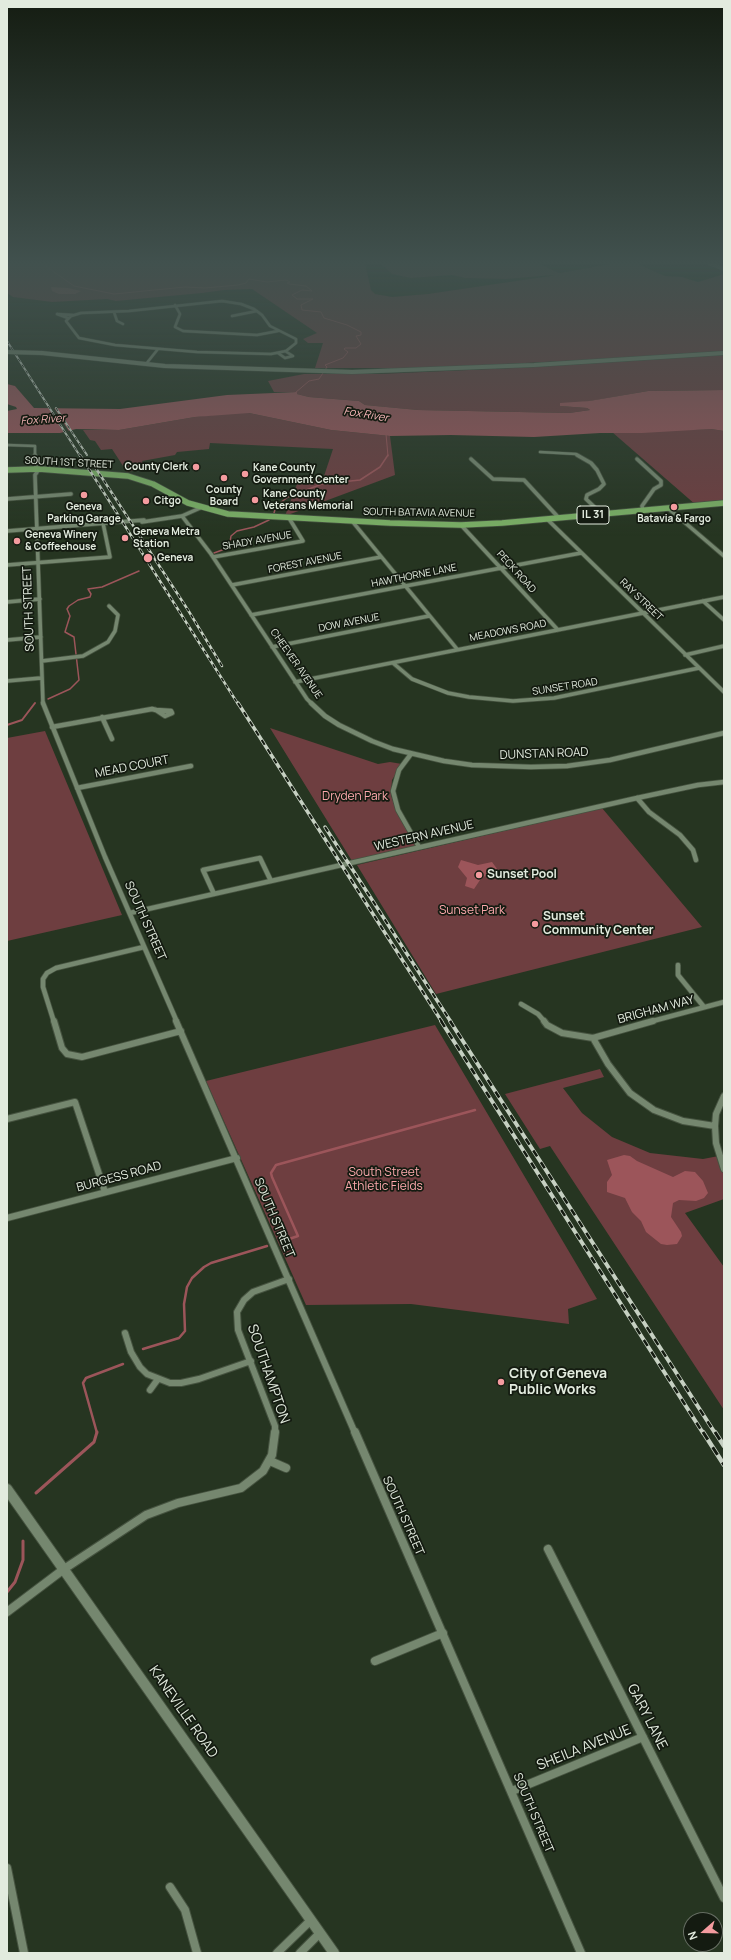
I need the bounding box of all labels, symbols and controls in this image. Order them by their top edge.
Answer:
water label: Fox River [343,405,389,425]
water label: Fox River [20,412,66,428]
street label: SOUTH 1ST STREET [24,455,114,471]
place label: County Clerk [125,461,188,473]
marker: County Clerk [191,462,201,472]
place label: Kane County Government Center [253,462,349,486]
marker: Kane County Government Center [240,469,250,479]
marker: County Board [219,473,229,483]
place label: County Board [206,484,242,508]
place label: Kane County Veterans Memorial [263,488,353,512]
marker: Geneva Parking Garage [79,490,89,500]
place label: Citgo [154,495,181,507]
marker: Kane County Veterans Memorial [250,495,260,505]
marker: Citgo [141,496,151,506]
place label: Geneva Parking Garage [47,501,121,524]
marker: Batavia & Fargo [669,502,679,512]
street label: SOUTH BATAVIA AVENUE [363,506,475,520]
road number: IL 31 [577,506,609,524]
place label: Batavia & Fargo [637,513,711,525]
place label: Geneva Metra Station [133,526,200,550]
place label: Geneva Winery & Coffeehouse [25,529,97,552]
street label: SHADY AVENUE [221,529,293,553]
marker: Geneva Metra Station [120,533,130,543]
marker: Geneva Winery & Coffeehouse [12,536,22,546]
street label: PECK ROAD [494,548,538,596]
street label: FOREST AVENUE [267,550,343,576]
marker: Geneva [142,552,154,564]
place label: Geneva [157,552,193,564]
street label: HAWTHORNE LANE [370,562,458,590]
street label: SOUTH STREET [20,566,38,652]
street label: RAY STREET [617,576,665,624]
street label: DOW AVENUE [317,611,381,635]
street label: MEADOWS ROAD [469,618,547,644]
street label: CHEEVER AVENUE [267,627,325,701]
street label: SUNSET ROAD [531,676,599,698]
street label: DUNSTAN ROAD [499,745,589,763]
street label: MEAD COURT [94,753,170,781]
park label: Dryden Park [322,790,388,804]
street label: WESTERN AVENUE [373,818,475,854]
place label: Sunset Pool [487,868,557,882]
marker: Sunset Pool [474,870,484,880]
street label: SOUTH STREET [121,879,169,963]
park label: Sunset Park [439,904,505,918]
place label: Sunset Community Center [543,910,654,938]
marker: Sunset Community Center [530,919,540,929]
street label: BRIGHAM WAY [616,993,696,1027]
street label: BURGESS ROAD [75,1159,163,1195]
park label: South Street Athletic Fields [345,1166,423,1194]
street label: SOUTH STREET [251,1176,297,1260]
street label: SOUTHAMPTON [243,1322,293,1426]
place label: City of Geneva Public Works [509,1366,607,1398]
marker: City of Geneva Public Works [496,1377,506,1387]
street label: SOUTH STREET [379,1474,427,1558]
street label: KANEVILLE ROAD [145,1663,221,1761]
street label: GARY LANE [623,1681,671,1753]
street label: SHEILA AVENUE [534,1721,634,1775]
street label: SOUTH STREET [510,1771,556,1855]
north arrow [683,1912,723,1952]
text: N [684,1930,701,1942]

